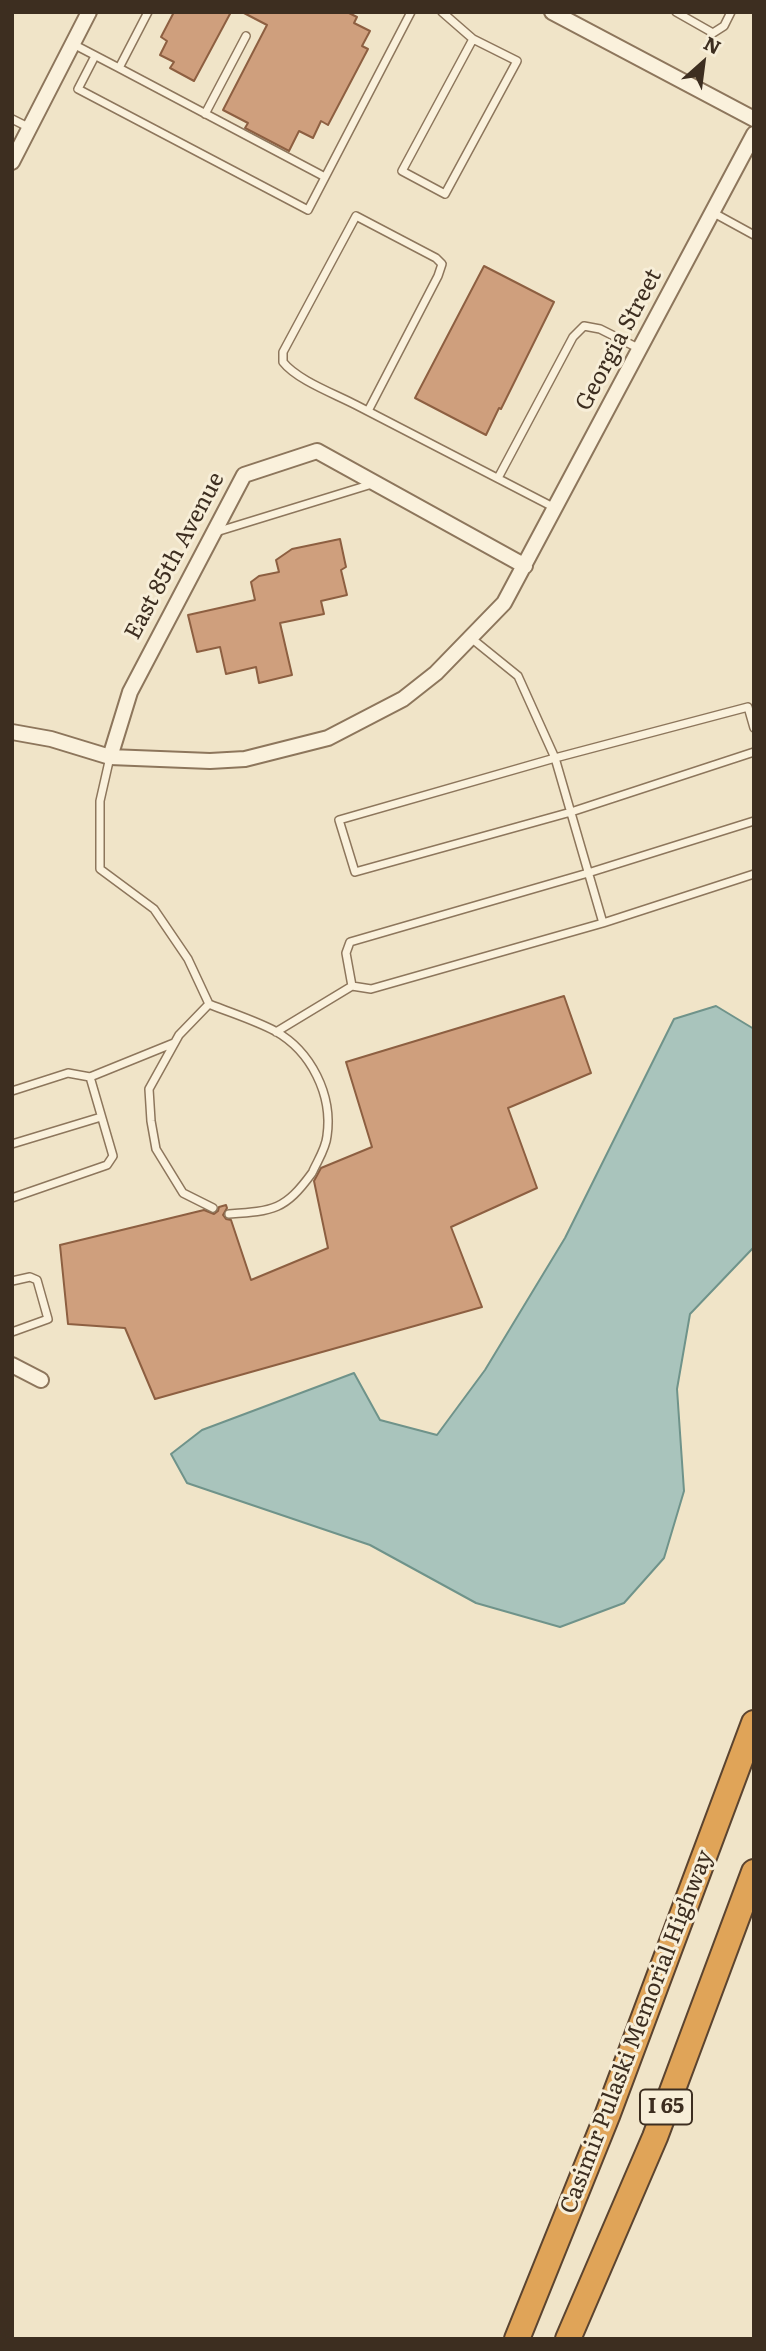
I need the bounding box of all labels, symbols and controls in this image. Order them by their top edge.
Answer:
north arrow [668,28,738,98]
text: N [699,28,726,61]
street label: Georgia Street [570,264,668,416]
street label: East 85th Avenue [119,468,231,644]
street label: Casimir Pulaski Memorial Highway [555,1846,719,2218]
road number: I 65 [640,2090,692,2124]

